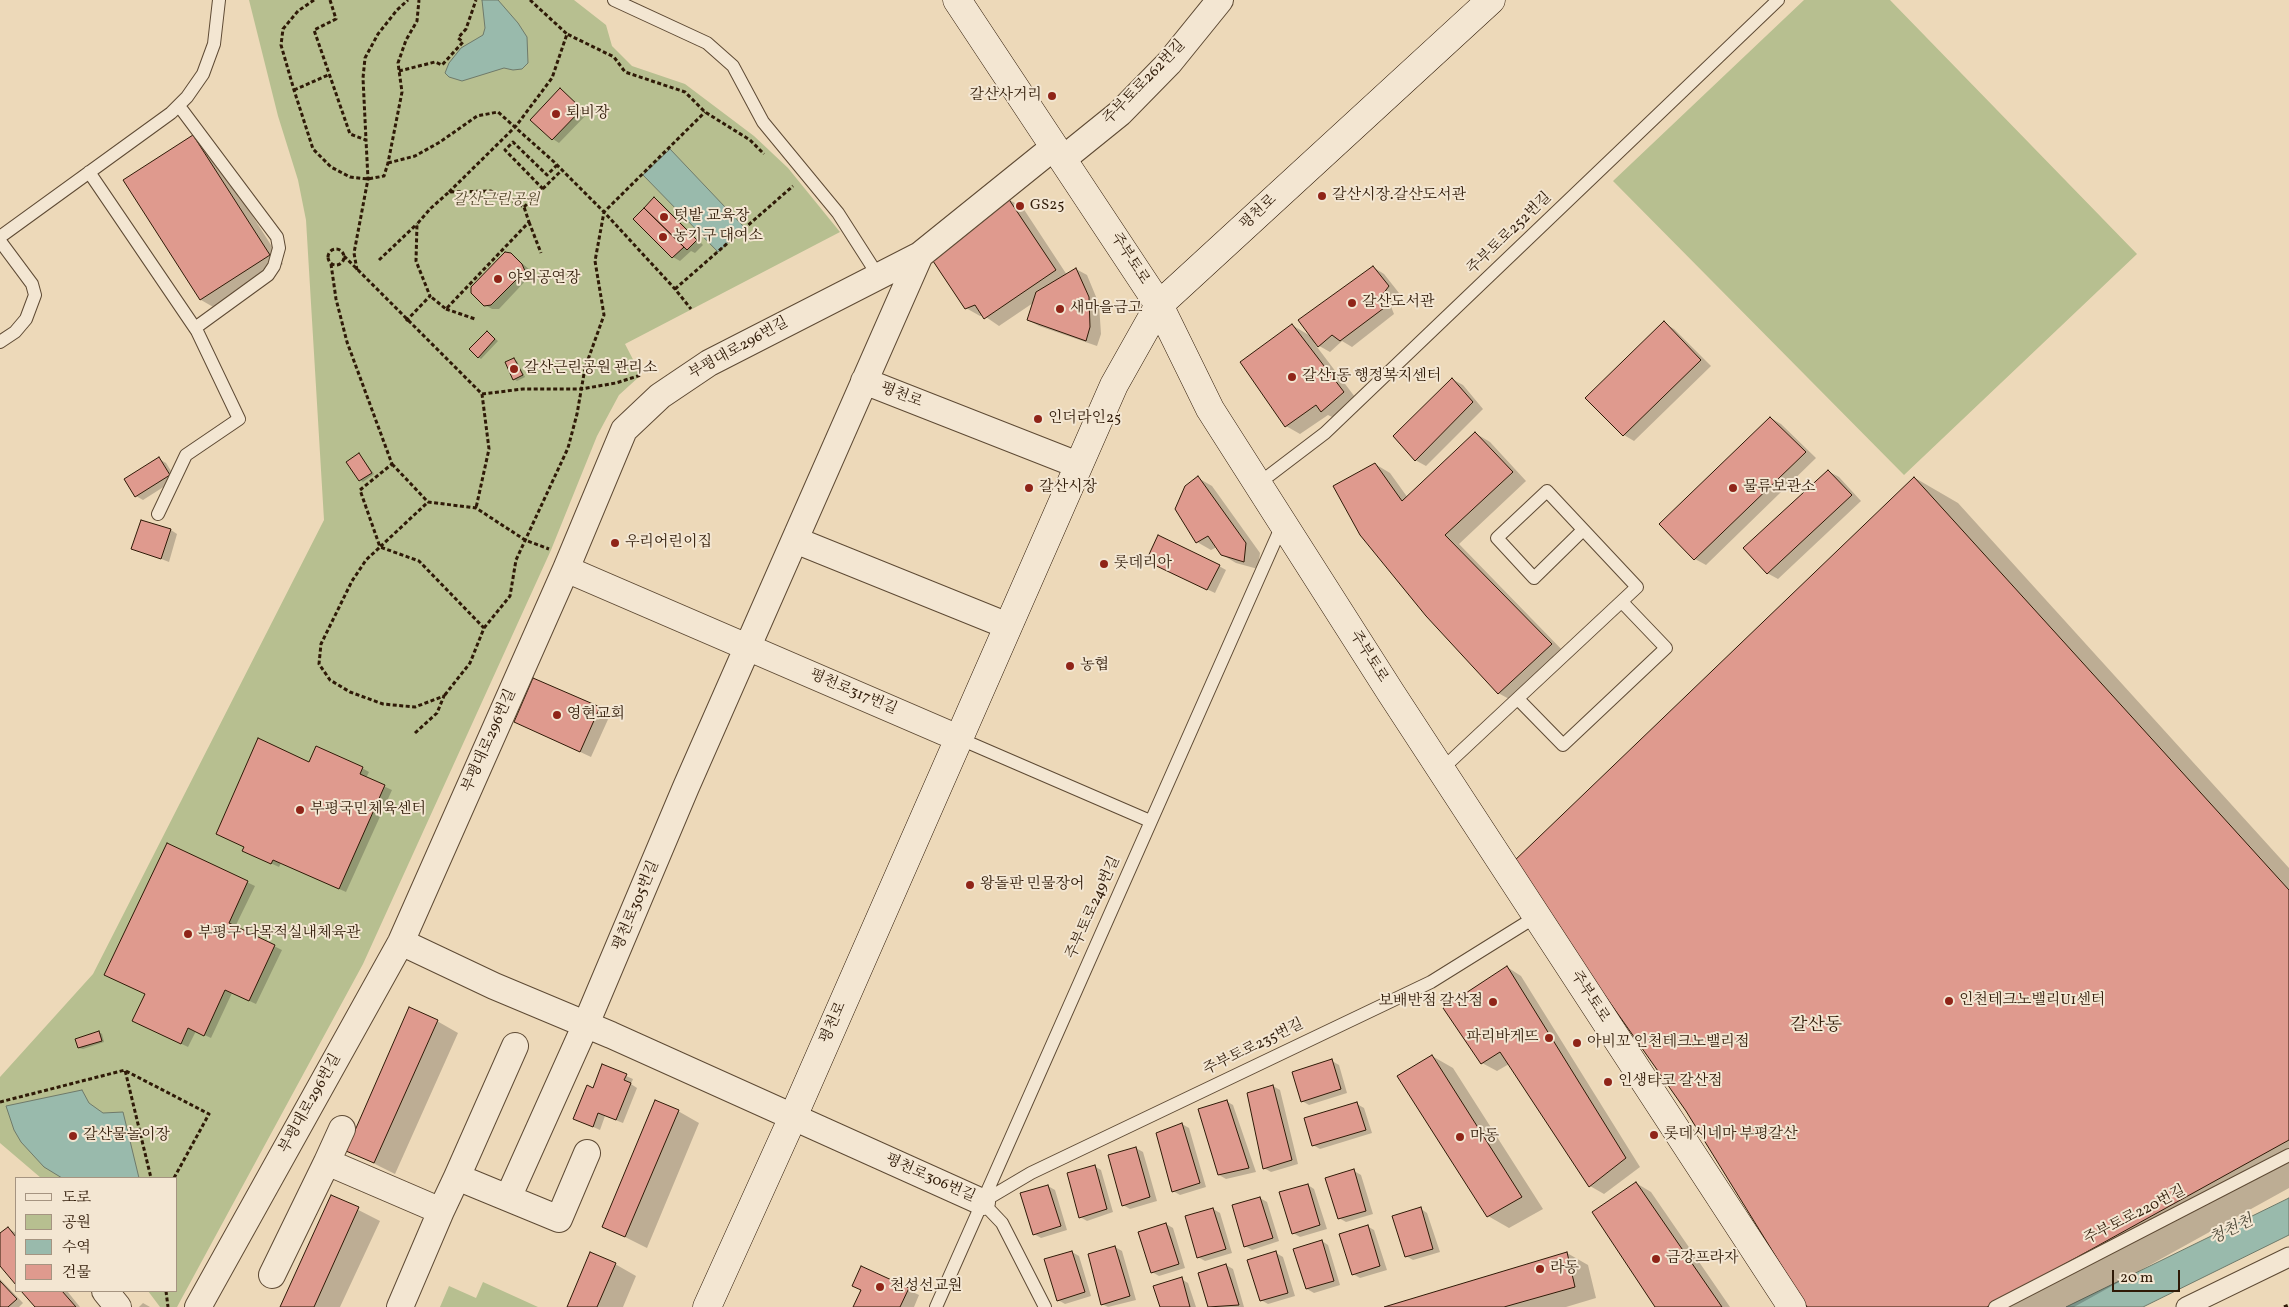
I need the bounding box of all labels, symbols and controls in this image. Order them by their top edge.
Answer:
street label: 주부토로262번길 [1100,37,1190,129]
place label: 갈산사거리 [970,87,1042,105]
marker: 갈산사거리 [1046,90,1058,102]
place label: 퇴비장 [566,105,609,123]
marker: 퇴비장 [550,108,562,120]
place label: 갈산시장.갈산도서관 [1332,187,1466,205]
street label: 주부토로252번길 [1464,189,1556,279]
marker: 갈산시장.갈산도서관 [1316,190,1328,202]
park label: 갈산근린공원 [453,192,539,210]
street label: 평천로 [1237,192,1281,234]
place label: GS25 [1030,197,1065,215]
marker: GS25 [1014,200,1026,212]
place label: 텃밭 교육장 [674,208,749,226]
marker: 텃밭 교육장 [658,211,670,223]
place label: 농기구 대여소 [673,228,763,246]
street label: 주부토로 [1106,230,1152,288]
marker: 농기구 대여소 [657,231,669,243]
place label: 야외공연장 [508,270,580,288]
marker: 야외공연장 [492,273,504,285]
place label: 갈산도서관 [1362,294,1434,312]
marker: 갈산도서관 [1346,297,1358,309]
place label: 새마을금고 [1070,300,1142,318]
marker: 새마을금고 [1054,303,1066,315]
street label: 부평대로296번길 [686,314,792,384]
place label: 갈산근린공원 관리소 [524,360,657,378]
marker: 갈산근린공원 관리소 [508,363,520,375]
place label: 갈산1동 행정복지센터 [1302,368,1441,386]
marker: 갈산1동 행정복지센터 [1286,371,1298,383]
street label: 평천로 [877,380,925,412]
place label: 인더라인25 [1048,410,1121,428]
marker: 인더라인25 [1032,413,1044,425]
place label: 갈산시장 [1039,479,1097,497]
place label: 물류보관소 [1743,479,1815,497]
marker: 갈산시장 [1023,482,1035,494]
marker: 물류보관소 [1727,482,1739,494]
place label: 우리어린이집 [625,534,712,552]
marker: 우리어린이집 [609,537,621,549]
place label: 롯데리아 [1114,555,1172,573]
marker: 롯데리아 [1098,558,1110,570]
street label: 주부토로 [1345,628,1391,686]
place label: 농협 [1080,657,1109,675]
marker: 농협 [1064,660,1076,672]
street label: 평천로317번길 [807,666,899,720]
street label: 부평대로296번길 [459,687,521,795]
place label: 영현교회 [567,706,625,724]
marker: 영현교회 [551,709,563,721]
place label: 부평국민체육센터 [310,801,426,819]
marker: 부평국민체육센터 [294,804,306,816]
street label: 주부토로249번길 [1063,854,1125,962]
street label: 평천로305번길 [610,858,664,954]
place label: 왕돌판 민물장어 [980,876,1084,894]
marker: 왕돌판 민물장어 [964,879,976,891]
place label: 부평구 다목적실내체육관 [198,925,360,943]
marker: 부평구 다목적실내체육관 [182,928,194,940]
street label: 주부토로 [1566,968,1612,1026]
place label: 인천테크노밸리U1센터 [1959,992,2105,1010]
place label: 보배반점 갈산점 [1379,993,1483,1011]
marker: 인천테크노밸리U1센터 [1943,995,1955,1007]
marker: 보배반점 갈산점 [1487,996,1499,1008]
street label: 평천로 [817,999,851,1047]
street label: 주부토로235번길 [1201,1016,1307,1080]
district label: 갈산동 [1790,1016,1842,1038]
place label: 파리바게뜨 [1467,1029,1539,1047]
marker: 파리바게뜨 [1543,1032,1555,1044]
place label: 아비꼬 인천테크노밸리점 [1587,1034,1749,1052]
marker: 아비꼬 인천테크노밸리점 [1571,1037,1583,1049]
street label: 부평대로296번길 [276,1051,346,1157]
place label: 인생타코 갈산점 [1618,1073,1722,1091]
marker: 인생타코 갈산점 [1602,1076,1614,1088]
place label: 롯데시네마 부평갈산 [1664,1126,1797,1144]
place label: 갈산물놀이장 [83,1127,170,1145]
place label: 마동 [1470,1128,1499,1146]
marker: 롯데시네마 부평갈산 [1648,1129,1660,1141]
marker: 갈산물놀이장 [67,1130,79,1142]
marker: 마동 [1454,1131,1466,1143]
street label: 평천로306번길 [882,1151,978,1207]
legend [15,1177,178,1292]
street label: 주부토로220번길 [2081,1183,2189,1249]
text: 도로 [62,1188,91,1209]
water label: 청천천 [2207,1212,2257,1250]
text: 공원 [62,1213,91,1234]
text: 수역 [62,1238,91,1259]
place label: 금강프라자 [1666,1250,1738,1268]
marker: 금강프라자 [1650,1253,1662,1265]
place label: 라동 [1550,1260,1579,1278]
scale bar [2114,1260,2182,1292]
text: 건물 [62,1263,91,1284]
marker: 라동 [1534,1263,1546,1275]
text: 20 m [2120,1268,2153,1289]
place label: 천성선교원 [890,1278,962,1296]
marker: 천성선교원 [874,1281,886,1293]

